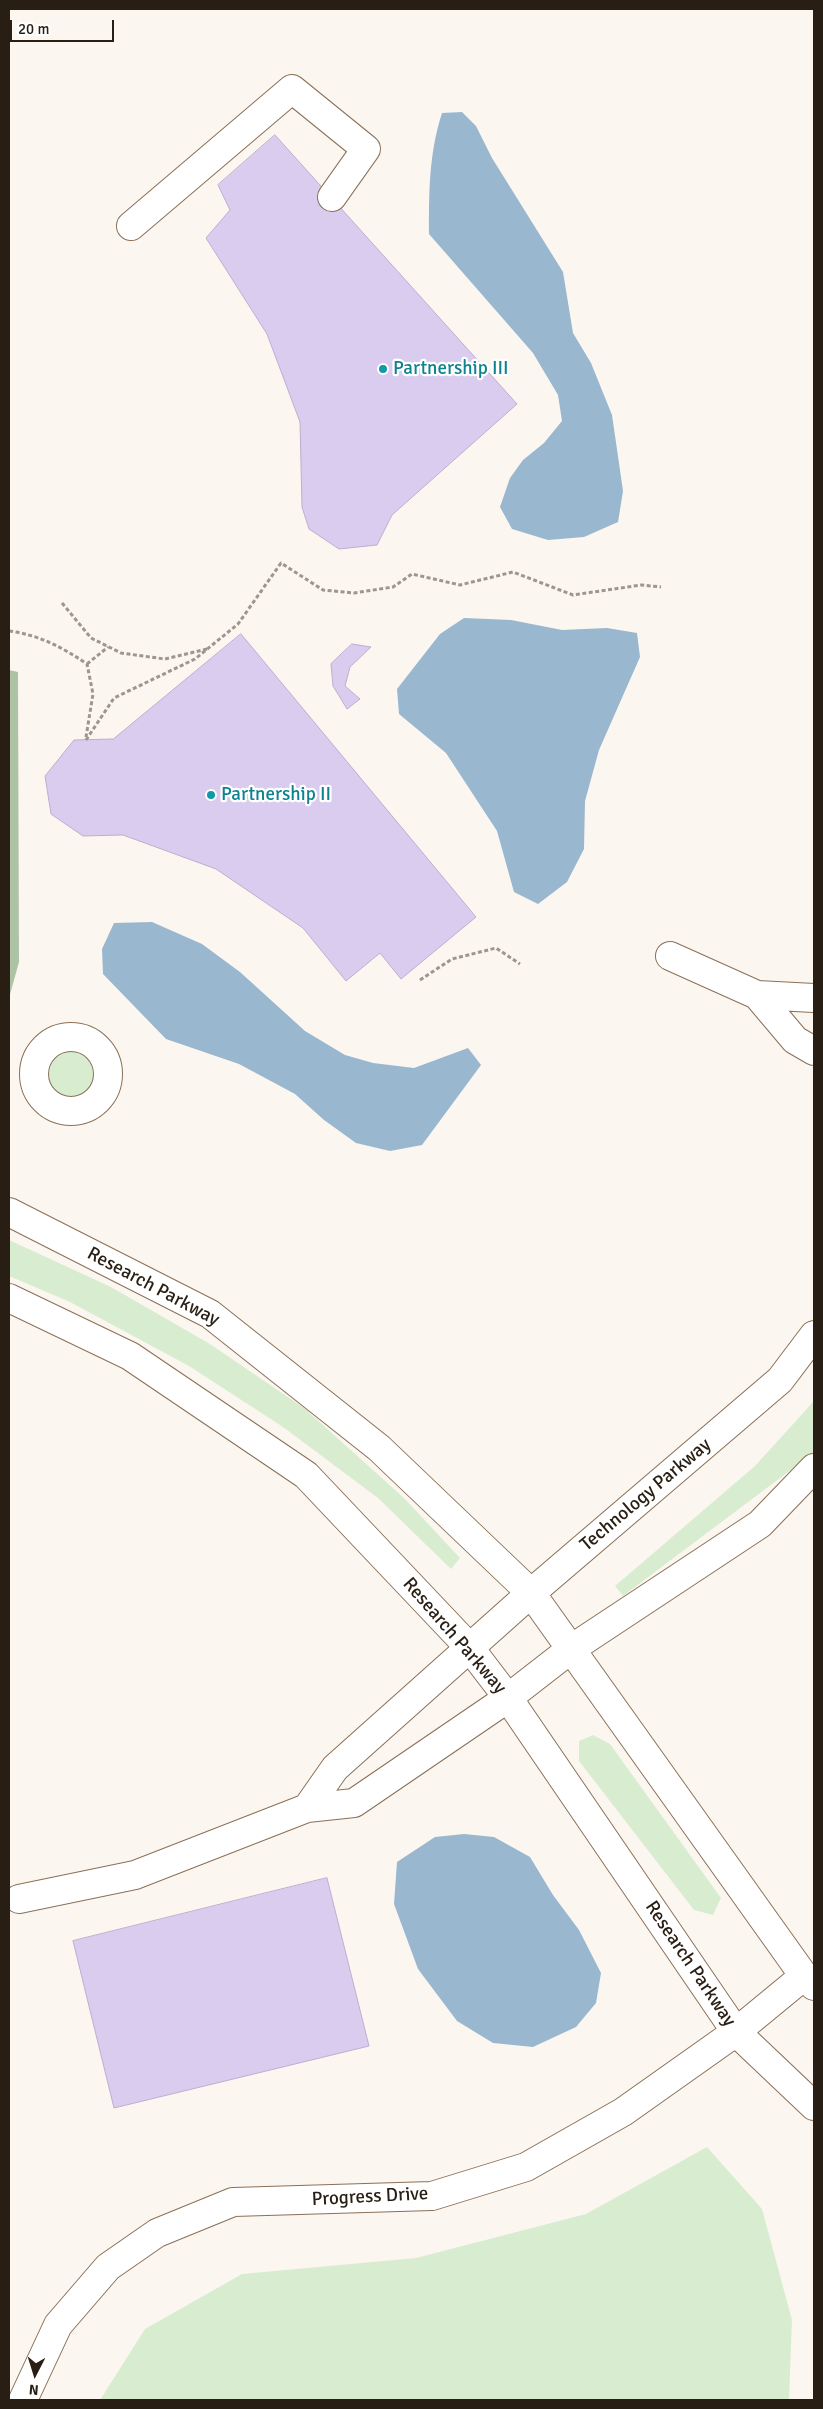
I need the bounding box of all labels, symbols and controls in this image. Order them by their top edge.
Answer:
scale bar [12,10,116,42]
text: 20 m [18,20,49,38]
place label: Partnership III [393,358,509,380]
marker: Partnership III [377,363,389,375]
place label: Partnership II [221,784,331,806]
marker: Partnership II [205,789,217,801]
street label: Research Parkway [83,1243,223,1331]
street label: Technology Parkway [576,1434,716,1556]
street label: Research Parkway [397,1573,511,1699]
street label: Research Parkway [640,1897,740,2031]
street label: Progress Drive [311,2183,429,2211]
north arrow [10,2349,60,2399]
text: N [28,2381,39,2398]

